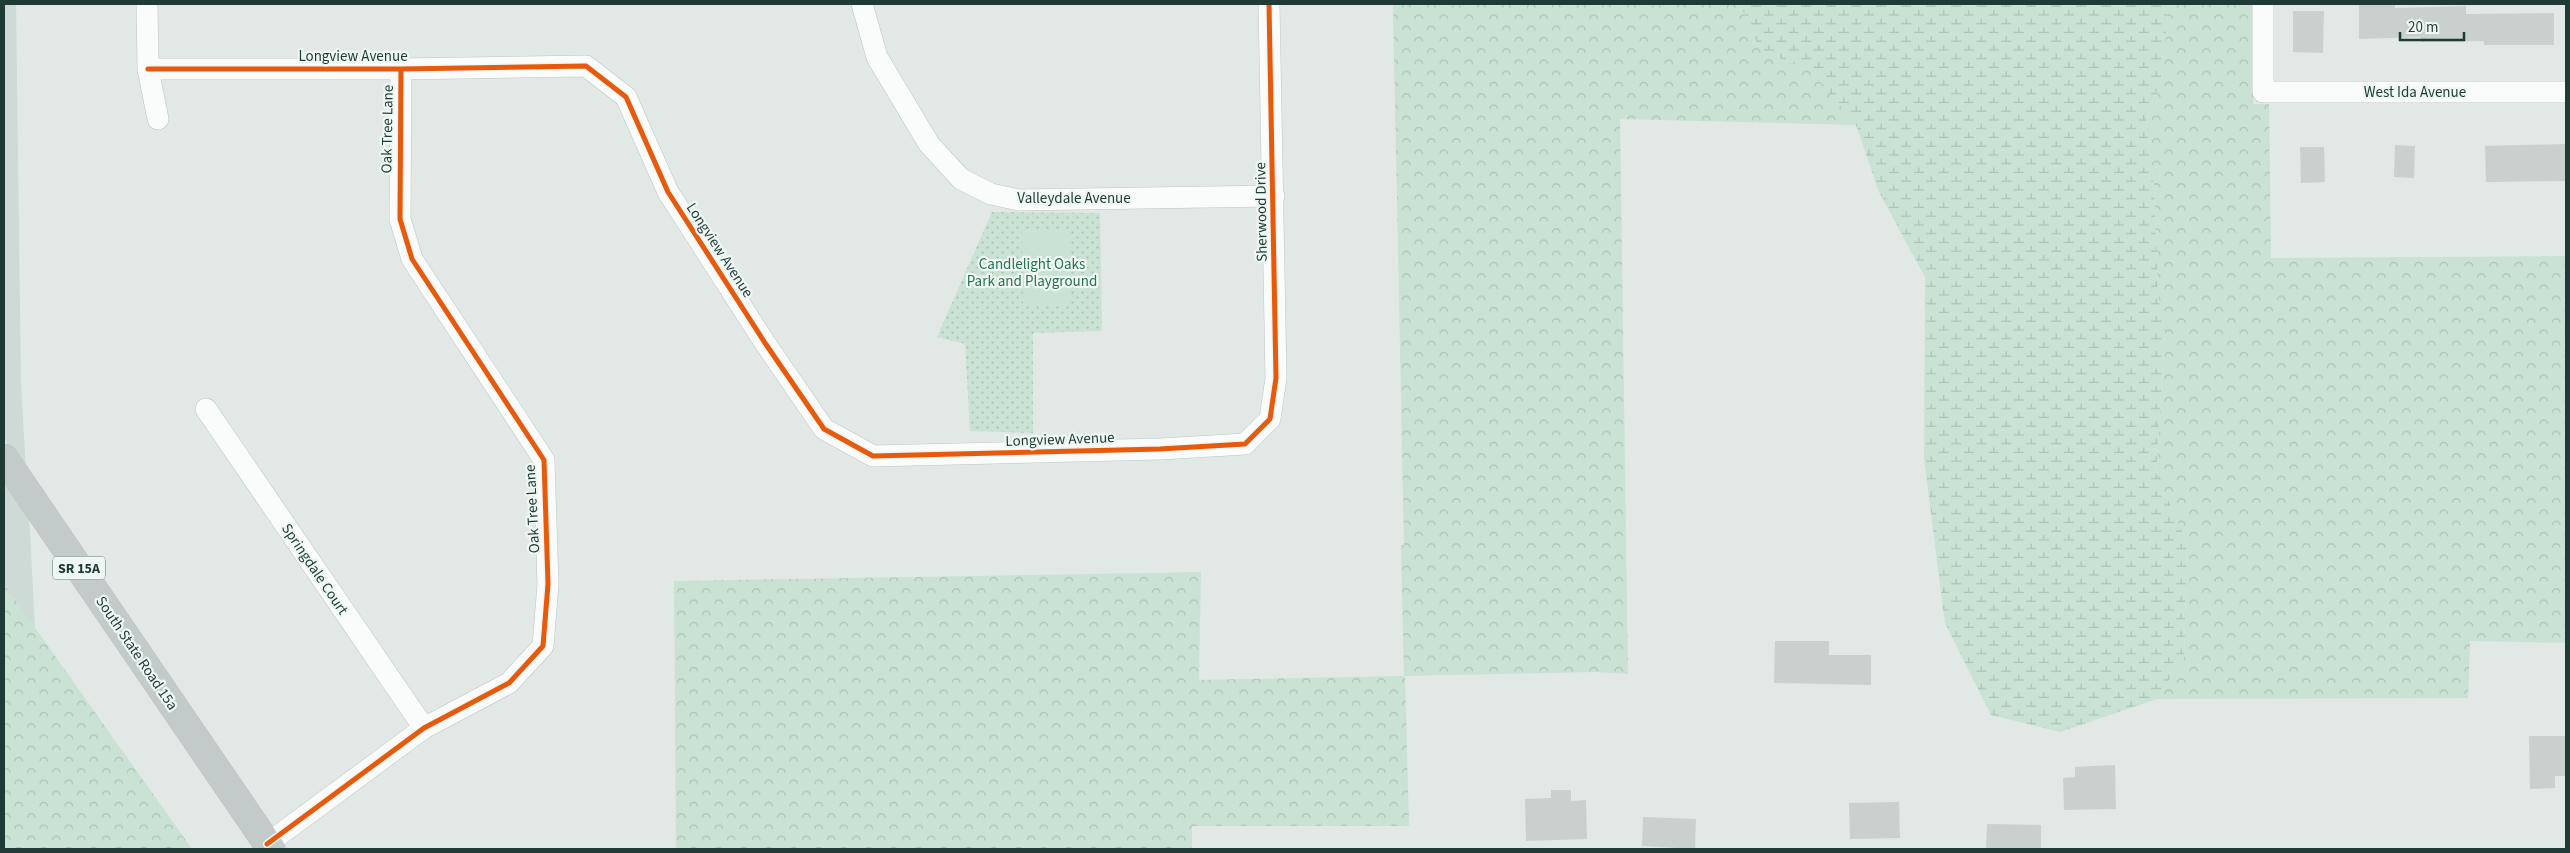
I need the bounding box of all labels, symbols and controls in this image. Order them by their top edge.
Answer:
scale bar [2400,10,2464,42]
text: 20 m [2408,17,2438,38]
street label: Longview Avenue [298,46,408,67]
street label: West Ida Avenue [2364,82,2466,103]
street label: Oak Tree Lane [376,84,399,174]
street label: Sherwood Drive [1250,162,1273,262]
street label: Valleydale Avenue [1017,188,1131,209]
street label: Longview Avenue [681,199,758,302]
park label: Candlelight Oaks Park and Playground [967,254,1097,292]
street label: Longview Avenue [1005,427,1115,452]
street label: Oak Tree Lane [520,464,545,554]
street label: Springdale Court [276,519,353,619]
road number: SR 15A [53,556,105,580]
street label: South State Road 15a [91,592,183,714]

